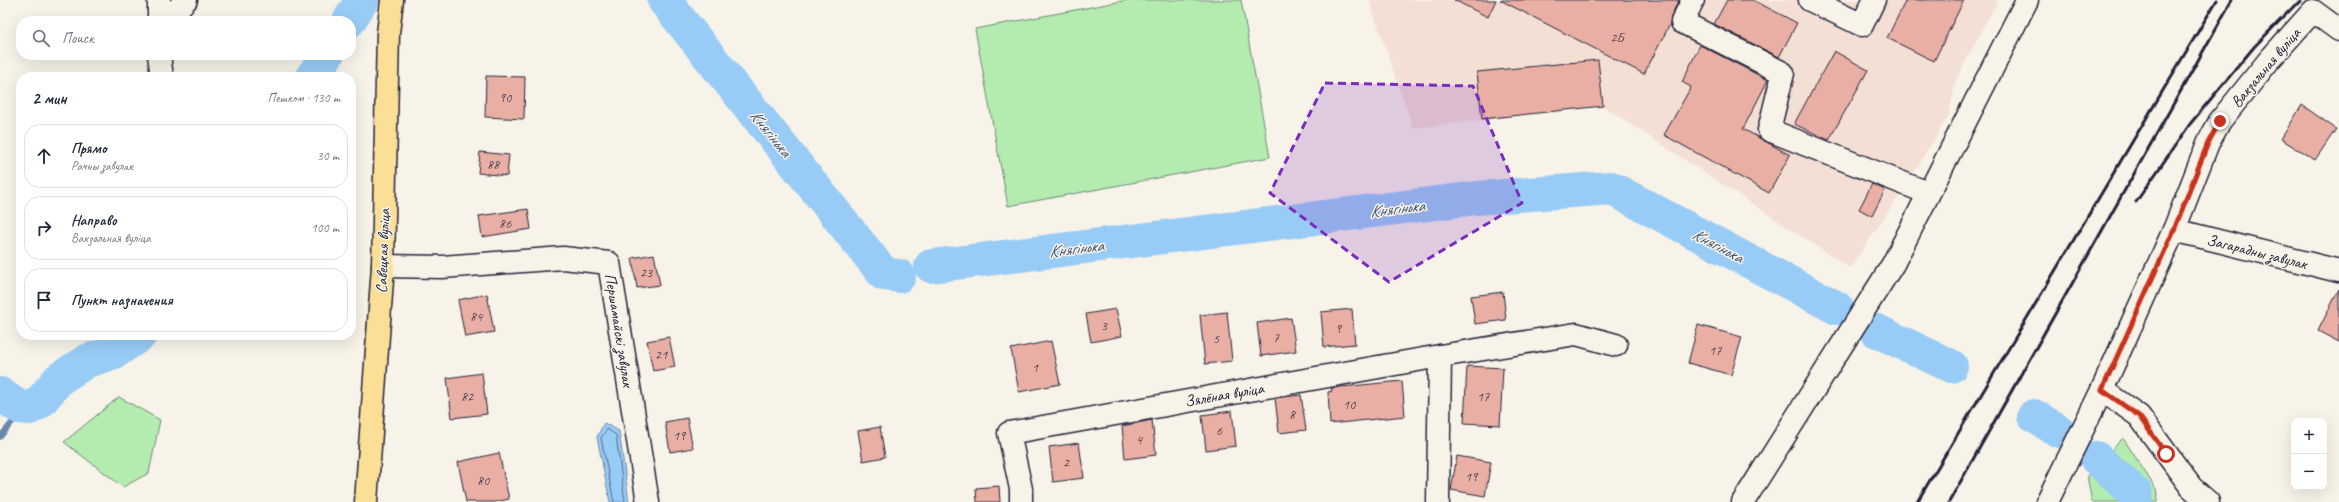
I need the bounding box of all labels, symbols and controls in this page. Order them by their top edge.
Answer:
search box [16,16,356,60]
street label: Вакзальная вуліца [2227,23,2306,112]
icon: search [30,27,52,49]
text: Поиск [62,29,94,48]
house number: 2Б [1610,29,1627,46]
text: 2 мин [32,88,67,109]
house number: 90 [499,89,513,106]
text: Пешком · 130 m [267,90,340,106]
water label: Княгінька [745,105,797,162]
route end [2211,112,2229,130]
text: Прямо [71,139,107,158]
icon: ahead [33,145,55,167]
text: 30 m [317,148,339,164]
house number: 88 [487,156,501,173]
text: Рачны завулак [71,158,133,174]
water label: Княгінька [1369,195,1427,222]
street label: Савецкая вуліца [372,207,395,294]
text: Направо [71,211,117,230]
house number: 86 [499,215,512,232]
icon: right [33,217,55,239]
text: 100 m [311,220,339,236]
water label: Княгінька [1689,223,1748,268]
text: Вакзальная вуліца [71,230,151,246]
street label: Загарадны завулак [2205,230,2311,275]
water label: Княгінька [1048,235,1106,262]
house number: 23 [640,264,654,281]
street label: Першамайскі завулак [600,272,638,391]
icon: arrive [33,289,55,311]
text: Пункт назначения [71,291,173,310]
house number: 84 [470,308,484,325]
house number: 3 [1101,317,1109,334]
house number: 9 [1335,320,1343,337]
house number: 7 [1273,329,1280,346]
house number: 5 [1213,330,1220,347]
house number: 17 [1709,342,1722,359]
house number: 21 [655,346,668,363]
house number: 1 [1032,359,1039,376]
street label: Зялёная вуліца [1183,378,1266,412]
house number: 82 [461,388,475,405]
house number: 17 [1477,388,1490,405]
house number: 10 [1343,396,1357,413]
house number: 8 [1289,406,1297,423]
map controls [2291,418,2327,490]
button: + [2291,418,2327,454]
house number: 6 [1216,422,1223,439]
house number: 19 [673,427,687,444]
house number: 4 [1136,431,1144,448]
route start [2157,445,2175,463]
house number: 2 [1063,454,1071,471]
button: − [2291,454,2327,490]
house number: 19 [1465,468,1479,485]
house number: 80 [477,472,491,489]

